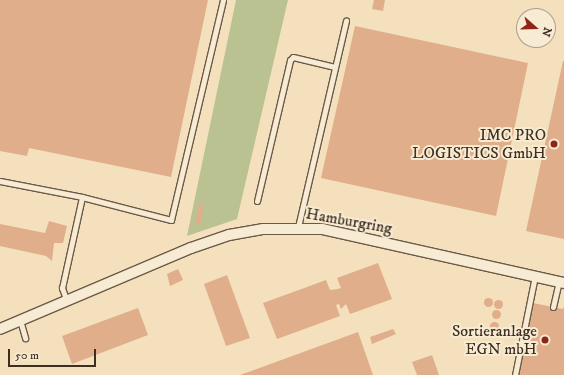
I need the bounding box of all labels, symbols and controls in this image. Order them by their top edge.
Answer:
north arrow [516,8,556,48]
text: N [538,25,554,38]
place label: IMC PRO LOGISTICS GmbH [412,125,546,163]
marker: IMC PRO LOGISTICS GmbH [549,139,559,149]
street label: Hamburgring [304,204,394,238]
place label: Sortieranlage EGN mbH [452,321,537,359]
marker: Sortieranlage EGN mbH [540,335,550,345]
scale bar [10,341,98,367]
text: 50 m [15,348,39,363]

